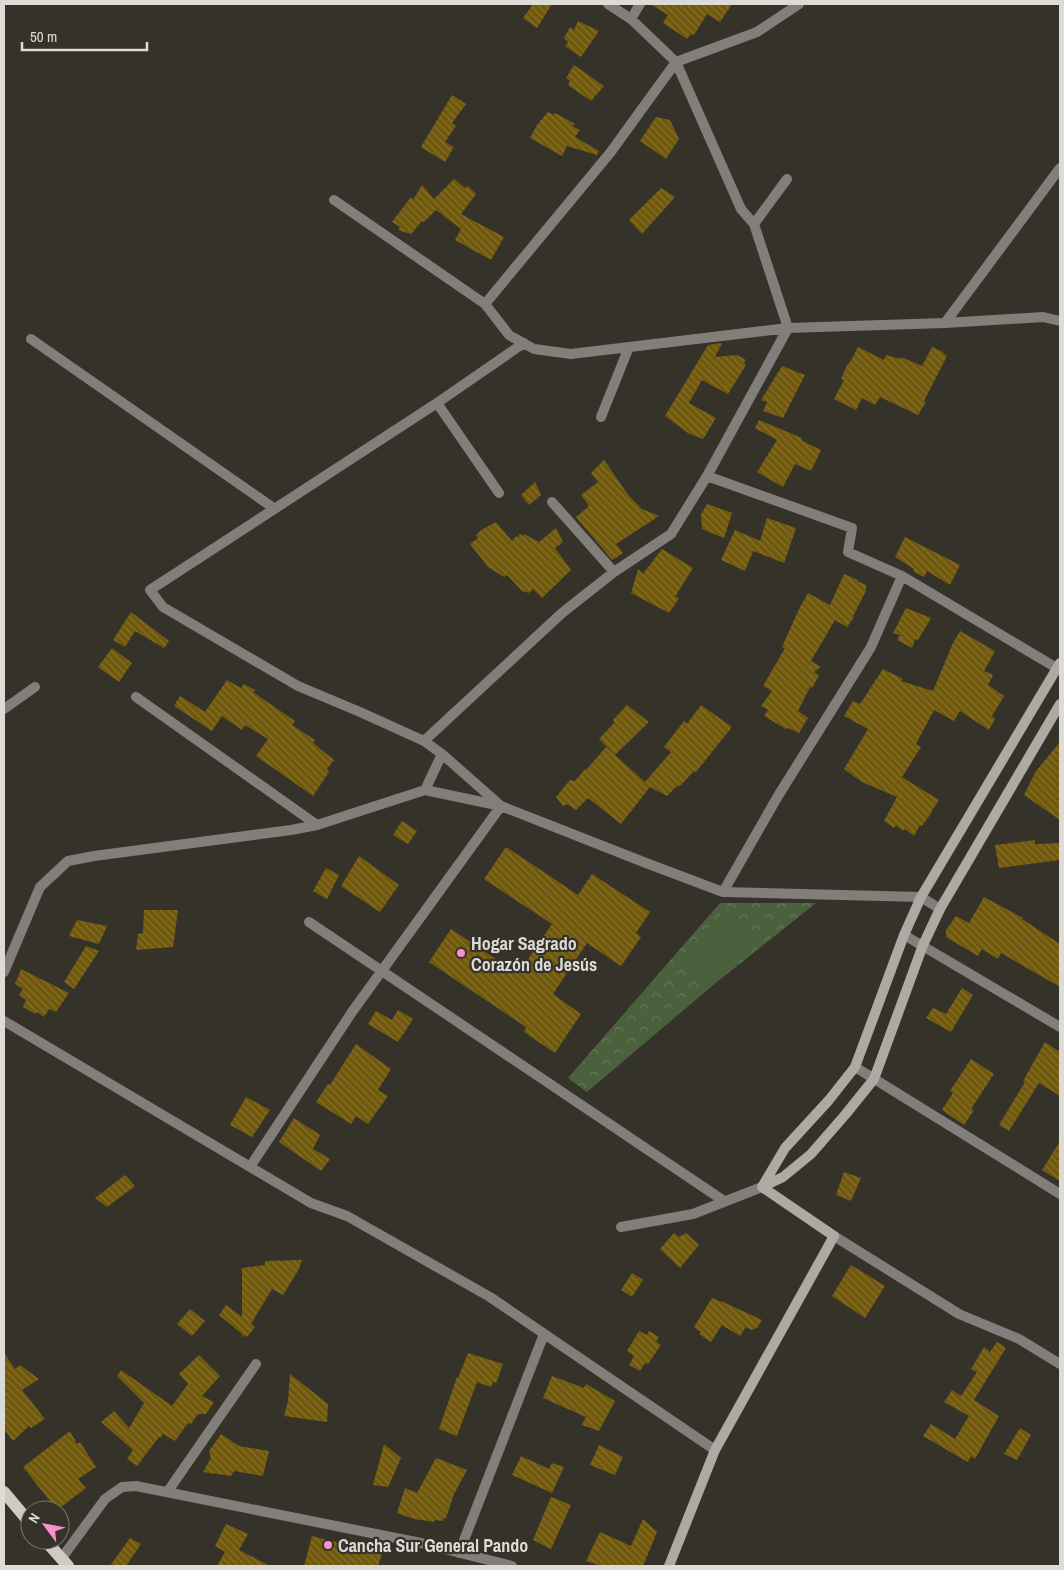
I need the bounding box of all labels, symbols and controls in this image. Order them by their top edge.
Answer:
scale bar [22,20,148,52]
text: 50 m [30,26,57,47]
place label: Hogar Sagrado Corazón de Jesús [471,931,597,977]
marker: Hogar Sagrado Corazón de Jesús [455,947,467,959]
north arrow [20,1500,70,1550]
text: N [24,1510,44,1526]
place label: Cancha Sur General Pando [338,1533,528,1558]
marker: Cancha Sur General Pando [322,1539,334,1551]

